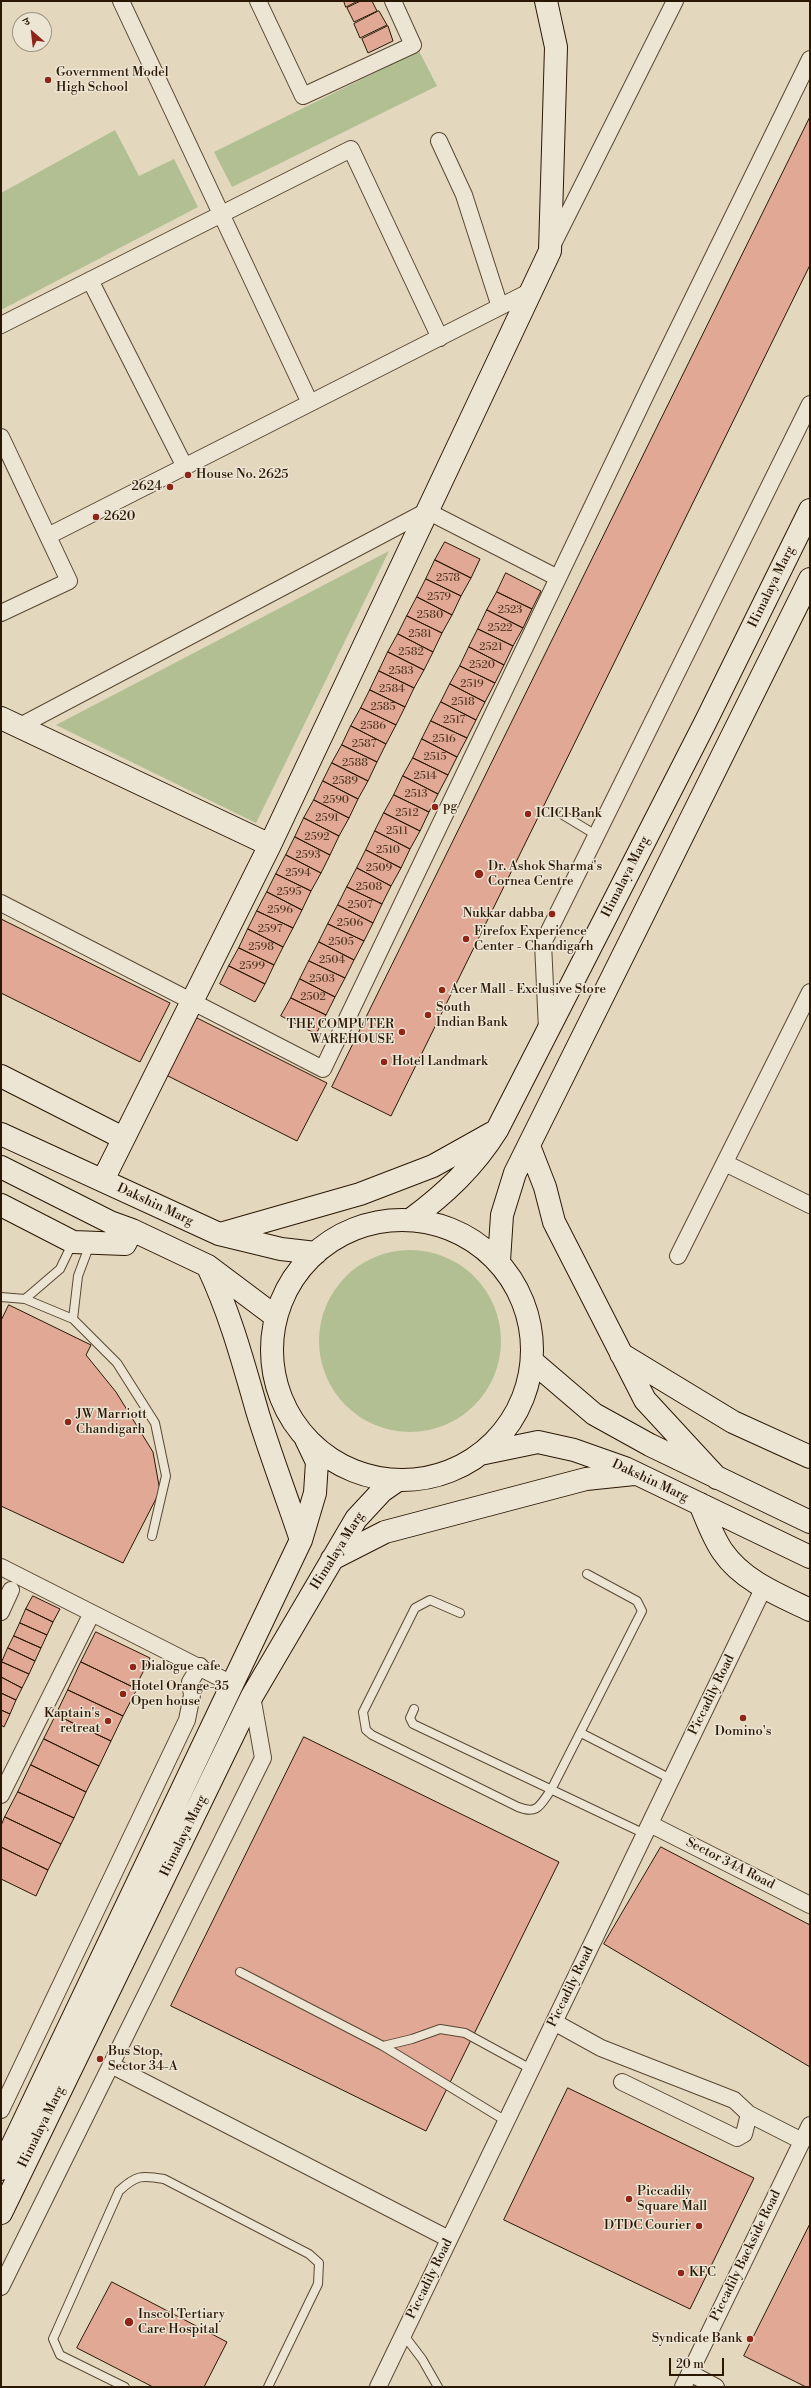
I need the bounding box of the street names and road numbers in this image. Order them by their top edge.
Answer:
street label: Himalaya Marg [746,544,798,630]
street label: Himalaya Marg [599,834,653,920]
street label: Dakshin Marg [114,1181,196,1229]
street label: Dakshin Marg [609,1457,691,1505]
street label: Himalaya Marg [308,1509,368,1593]
street label: Piccadily Road [686,1652,738,1738]
street label: Himalaya Marg [158,1793,210,1879]
street label: Sector 34A Road [683,1835,777,1893]
street label: Piccadily Road [545,1944,597,2030]
street label: Himalaya Marg [16,2084,68,2170]
street label: Piccadily Backside Road [707,2188,785,2324]
street label: Piccadily Road [404,2236,456,2322]

